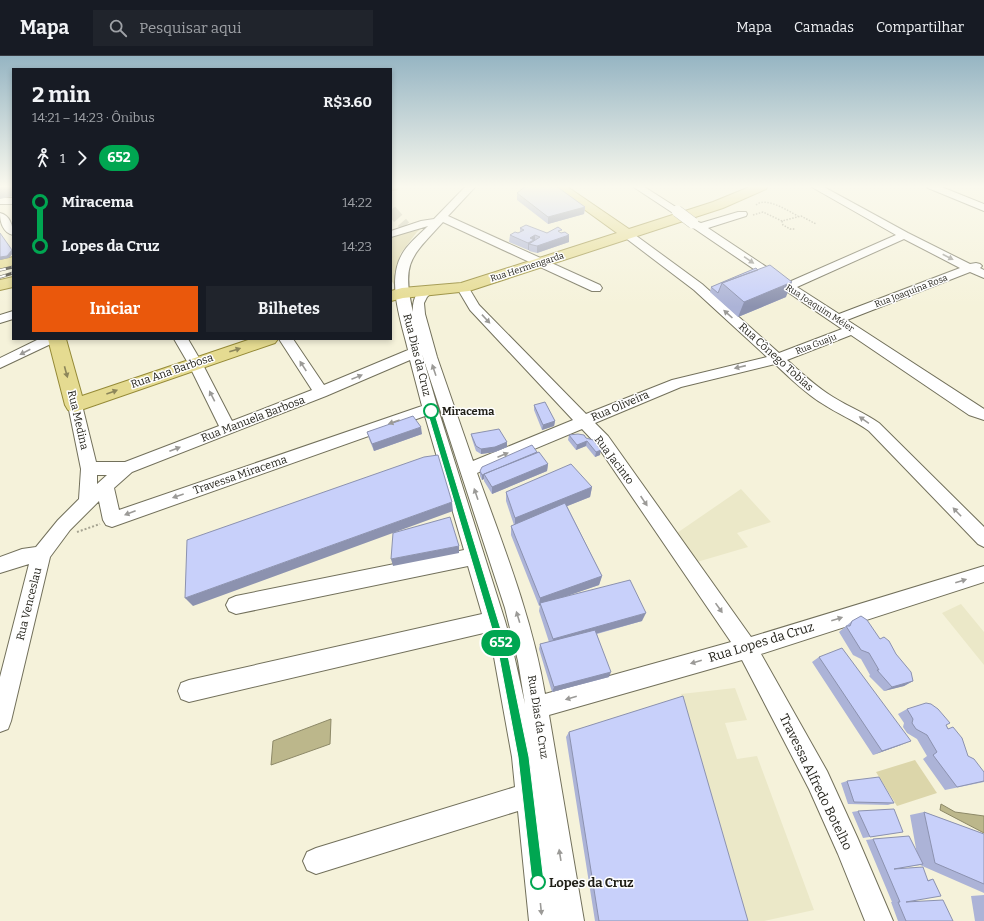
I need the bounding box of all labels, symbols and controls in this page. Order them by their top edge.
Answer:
search box [93,10,373,46]
text: Mapa [20,16,69,39]
icon: search [107,17,129,39]
text: Pesquisar aqui [139,19,241,37]
text: Mapa [736,19,772,36]
text: Camadas [794,19,854,36]
text: Compartilhar [876,19,964,36]
text: 2 min [32,81,91,108]
text: R$3.60 [323,93,372,111]
text: 14:21 – 14:23 · Ônibus [32,110,155,125]
icon: walk [32,147,54,169]
icon: forward [71,147,93,169]
text: 652 [107,149,131,166]
text: 1 [60,151,65,166]
text: Miracema [62,193,133,211]
text: 14:22 [342,195,372,210]
text: Lopes da Cruz [62,237,160,255]
text: 14:23 [342,239,372,254]
street label: Rua Hermengarda [489,250,565,284]
one-way arrow [942,254,953,260]
one-way arrow [743,256,754,264]
street label: Rua Joaquina Rosa [873,273,949,309]
street label: Rua Joaquim Méier [784,282,856,334]
button: Iniciar [32,286,198,332]
button: Bilhetes [206,286,372,332]
one-way arrow [724,310,733,319]
street label: Rua Dias da Cruz [400,312,434,398]
one-way arrow [481,314,490,324]
street label: Rua Cônego Tobias [736,320,816,394]
street label: Rua Guaju [794,331,838,356]
one-way arrow [229,347,241,353]
one-way arrow [19,348,31,355]
street label: Rua Ana Barbosa [129,351,215,391]
one-way arrow [300,360,307,372]
one-way arrow [431,364,437,376]
one-way arrow [734,365,746,371]
one-way arrow [63,366,69,378]
one-way arrow [351,374,363,380]
street label: Rua Oliveira [589,388,651,424]
street label: Rua Medina [65,389,91,451]
one-way arrow [106,389,118,395]
one-way arrow [208,390,215,401]
street label: Rua Manuela Barbosa [199,393,307,445]
marker: Miracema [423,403,439,419]
place label: Miracema [442,405,495,418]
one-way arrow [859,416,870,424]
one-way arrow [387,419,399,425]
street label: Rua Jacinto [592,433,636,487]
one-way arrow [170,446,182,452]
one-way arrow [498,452,509,458]
street label: Travessa Miracema [191,453,289,497]
one-way arrow [472,487,478,499]
one-way arrow [172,494,184,500]
one-way arrow [640,496,648,506]
one-way arrow [952,507,962,517]
one-way arrow [124,511,136,517]
street label: Rua Venceslau [14,566,44,642]
one-way arrow [956,578,968,584]
one-way arrow [715,602,723,613]
one-way arrow [515,610,521,622]
one-way arrow [832,616,844,622]
street label: Rua Lopes da Cruz [706,619,816,665]
line badge: 652 [478,630,524,656]
text: 652 [489,634,513,651]
one-way arrow [689,659,701,665]
street label: Rua Dias da Cruz [525,674,551,760]
one-way arrow [564,695,576,701]
street label: Travessa Alfredo Botelho [776,711,856,853]
one-way arrow [557,849,563,861]
marker: Lopes da Cruz [530,874,546,890]
place label: Lopes da Cruz [549,875,634,890]
one-way arrow [538,902,544,915]

